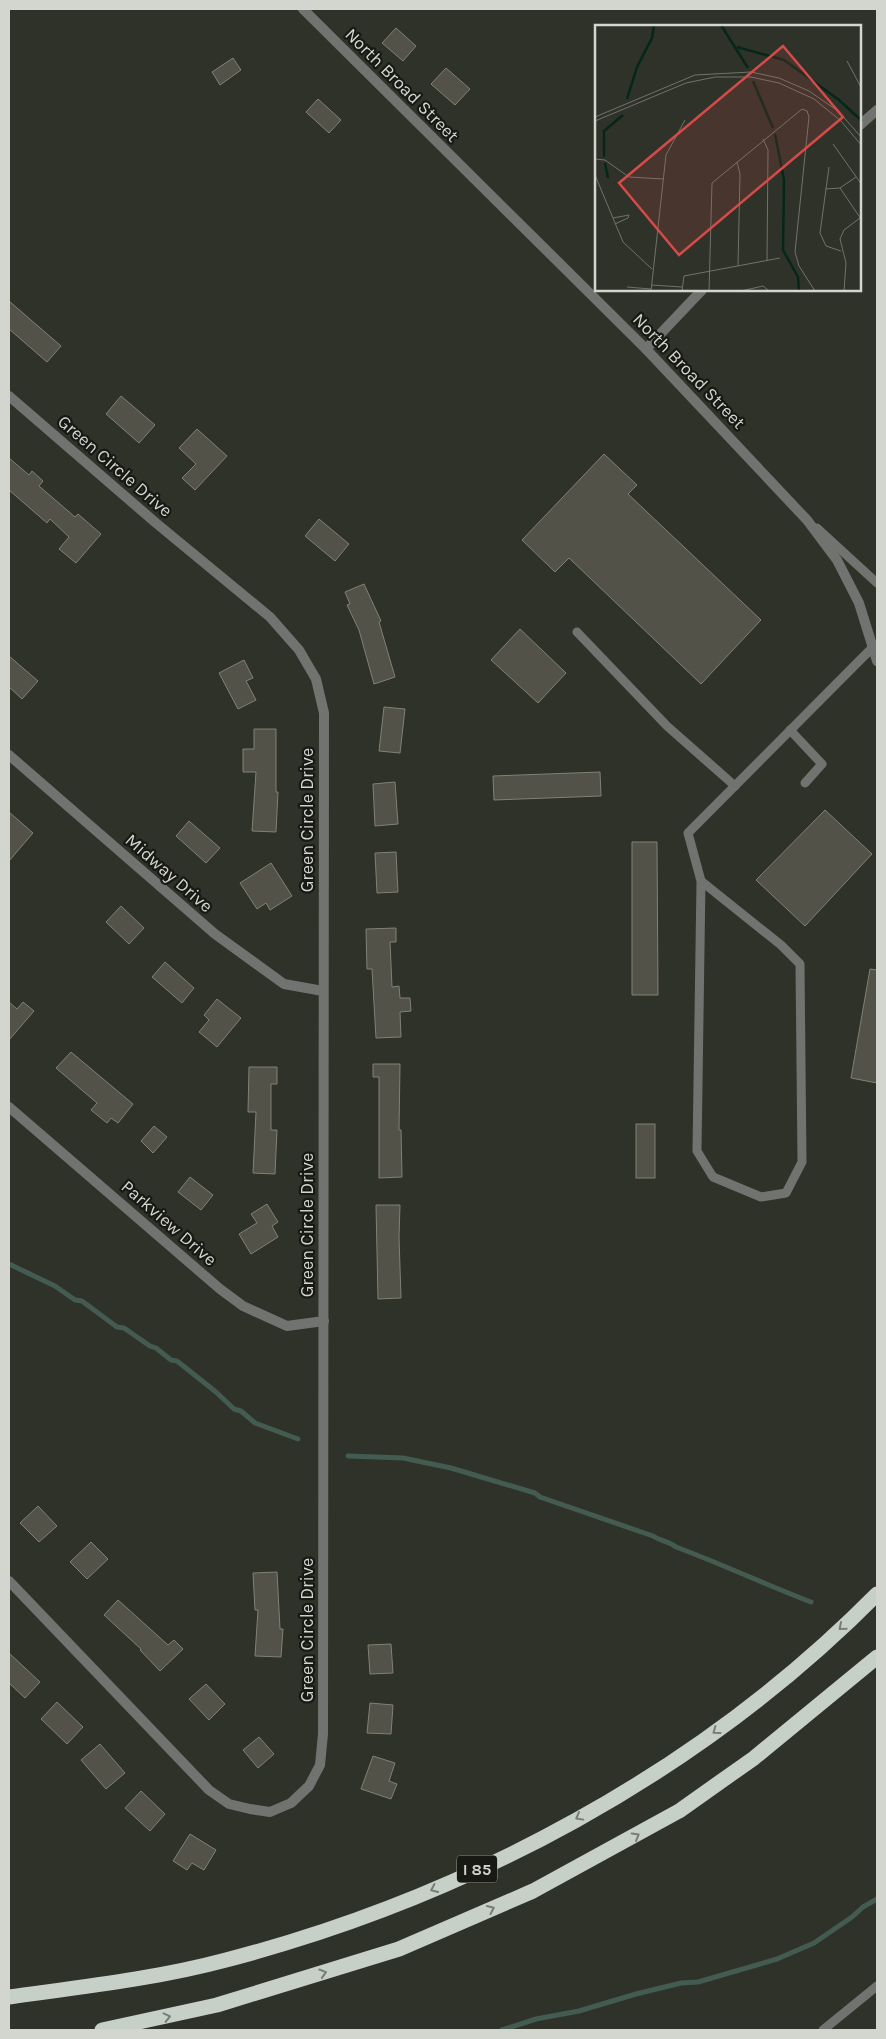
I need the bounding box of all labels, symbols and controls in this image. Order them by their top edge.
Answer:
street label: North Broad Street [340,23,464,147]
inset map [595,25,861,291]
street label: North Broad Street [628,309,750,434]
street label: Green Circle Drive [53,410,177,522]
street label: Green Circle Drive [296,748,318,892]
street label: Midway Drive [121,829,217,917]
street label: Green Circle Drive [296,1153,318,1297]
street label: Parkview Drive [117,1175,221,1271]
street label: Green Circle Drive [296,1558,318,1702]
one-way arrow [838,1622,847,1631]
one-way arrow [713,1725,722,1734]
one-way arrow [575,1811,584,1821]
one-way arrow [631,1832,640,1842]
road number: I 85 [457,1856,497,1882]
one-way arrow [430,1883,439,1894]
one-way arrow [486,1905,495,1916]
one-way arrow [318,1968,327,1978]
one-way arrow [162,2012,171,2023]

